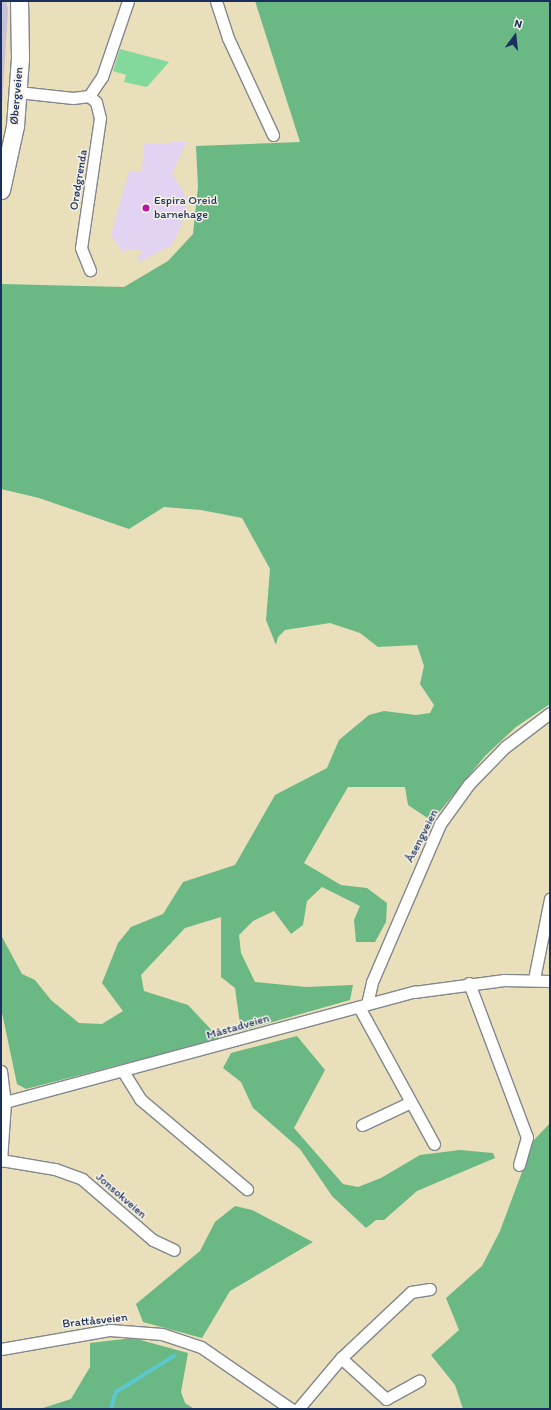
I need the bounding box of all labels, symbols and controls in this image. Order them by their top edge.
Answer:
north arrow [495,16,535,56]
text: N [513,17,524,31]
street label: Øbergveien [7,67,27,125]
street label: Orødgrenda [67,149,91,211]
place label: Espira Oreid barnehage [154,194,217,222]
marker: Espira Oreid barnehage [141,203,151,213]
street label: Åsengveien [402,807,442,865]
street label: Måstadveien [205,1011,271,1043]
street label: Jonsokveien [93,1170,149,1222]
street label: Brattåsveien [62,1310,128,1332]

